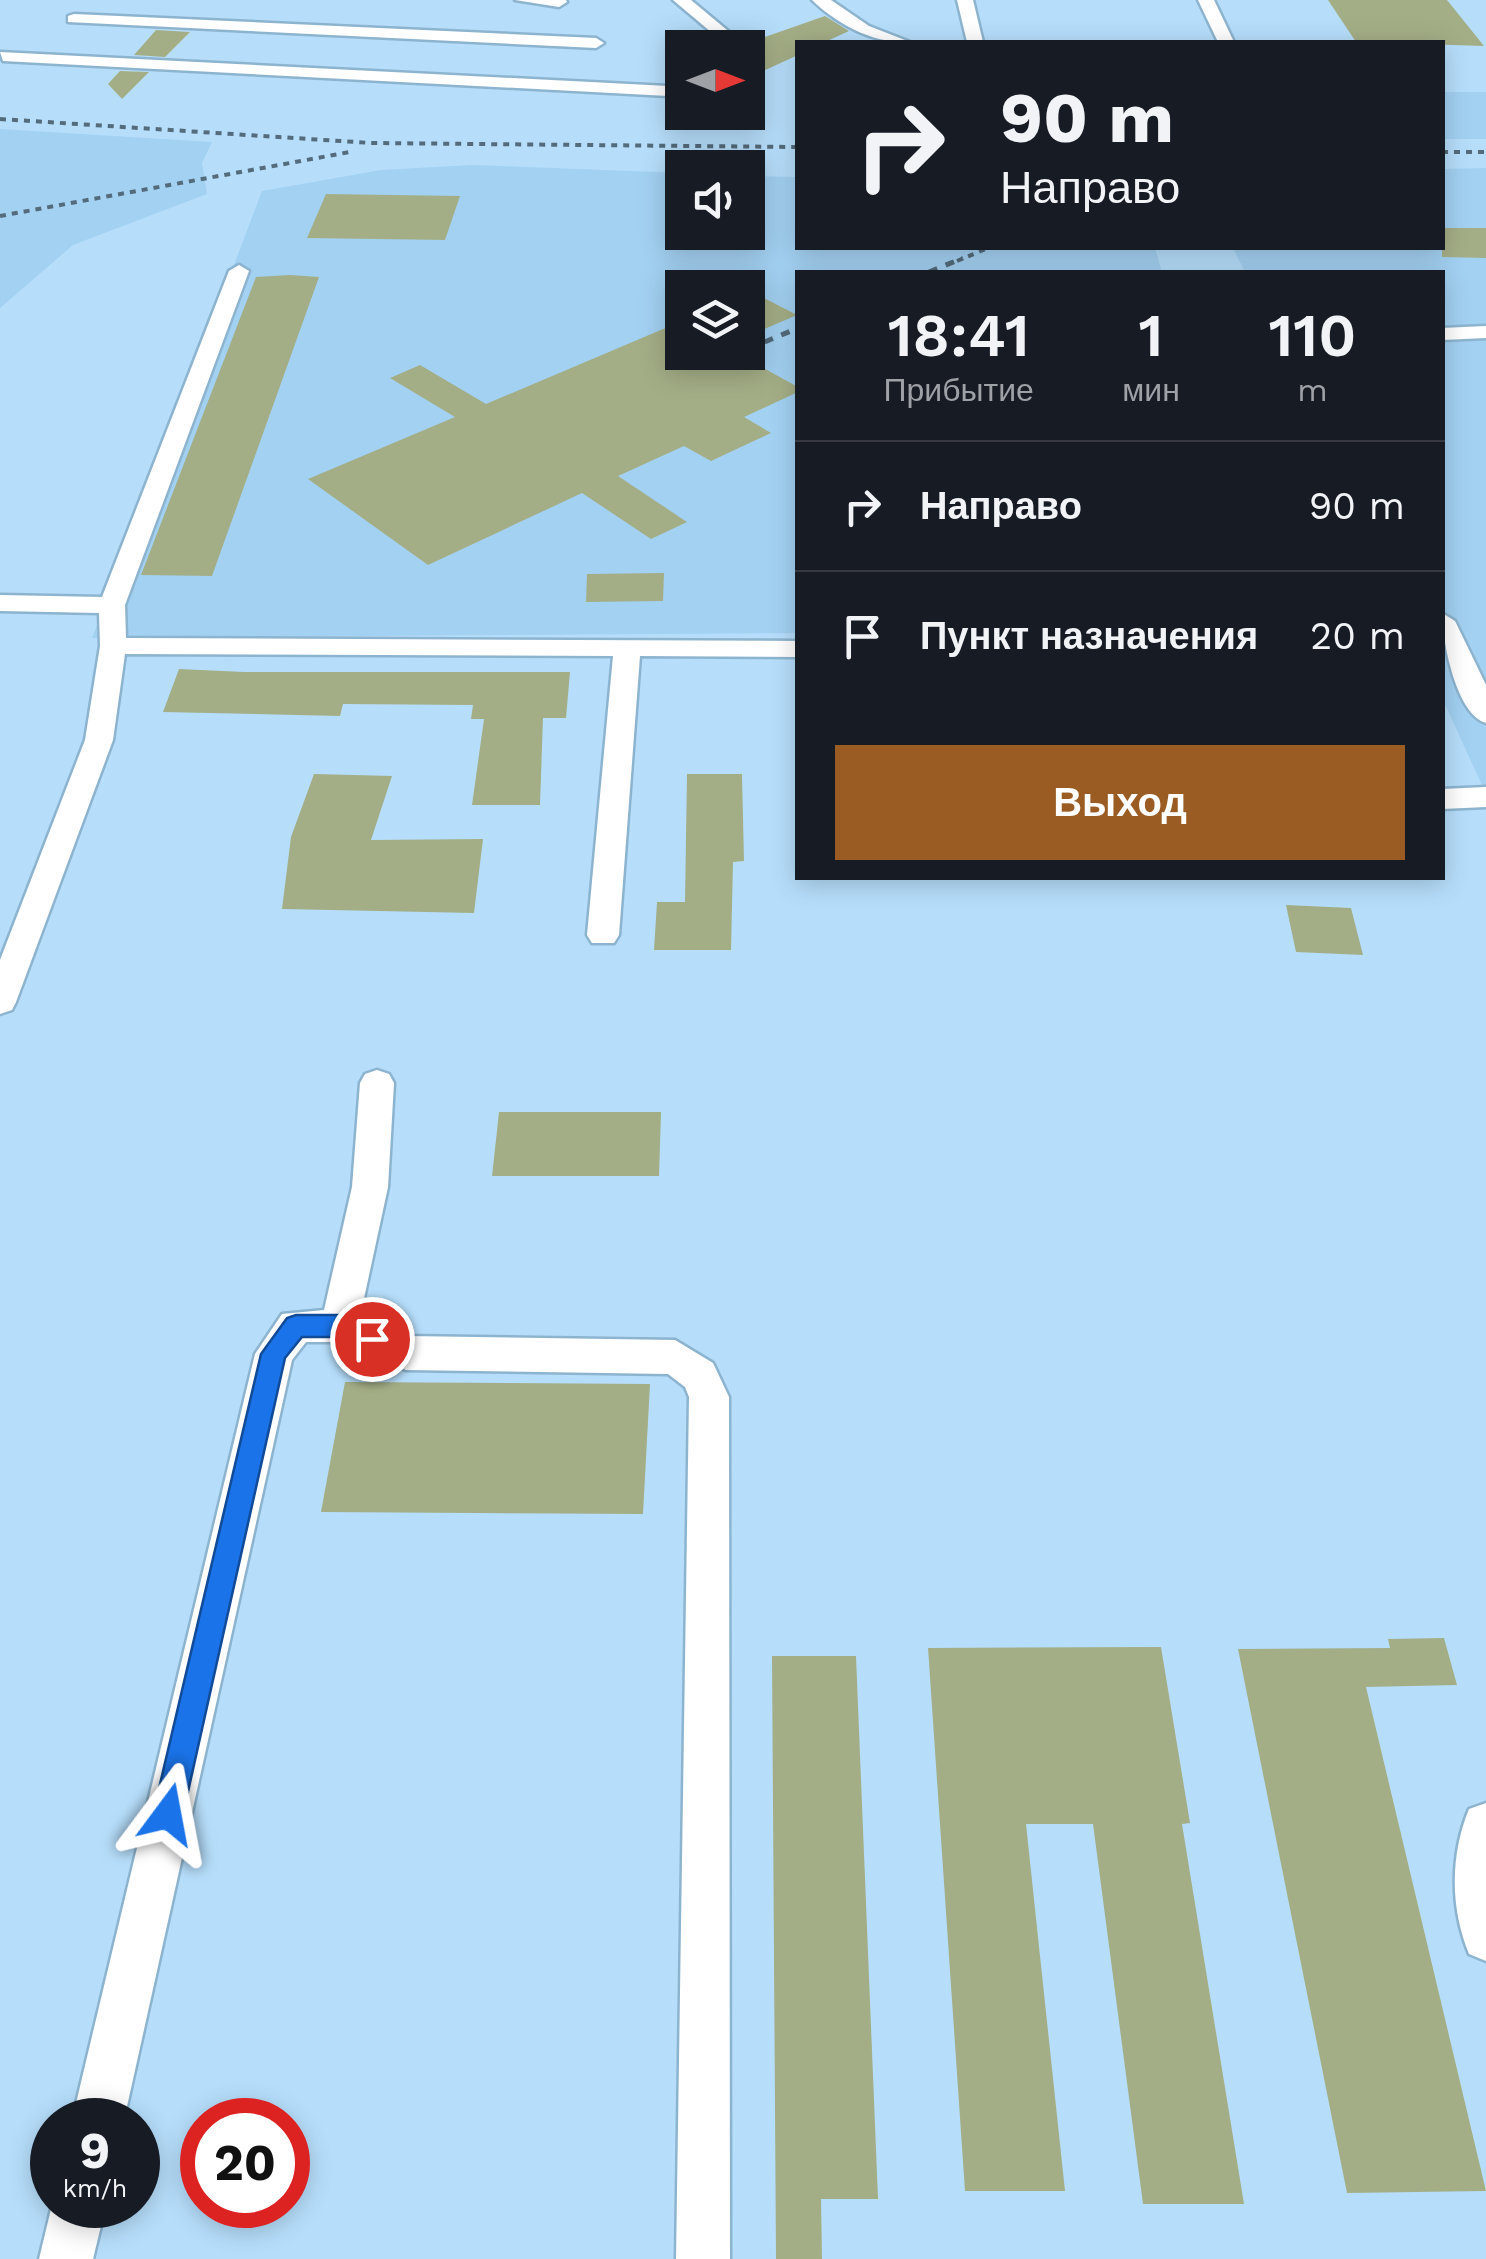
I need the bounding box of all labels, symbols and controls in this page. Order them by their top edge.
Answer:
north arrow [665,30,765,130]
map controls [665,30,765,370]
text: 90 m [1000,77,1174,159]
icon: right [835,80,965,210]
button: sound [665,150,765,250]
text: Направо [1000,161,1180,214]
button: layers [665,270,765,370]
text: 18:41 [888,300,1030,371]
text: 1 [1139,300,1164,371]
text: 110 [1268,300,1356,371]
text: Прибытие [884,371,1034,409]
text: мин [1122,371,1180,409]
text: m [1297,371,1328,409]
icon: right [835,479,890,534]
text: Направо [920,484,1082,528]
text: 90 m [1309,484,1405,528]
icon: arrive [835,609,890,664]
text: Пункт назначения [920,614,1258,658]
text: 20 m [1310,614,1405,658]
button: Выход [835,745,1405,860]
pin [330,1297,415,1382]
icon: arrive [345,1312,400,1367]
position arrow [116,1762,220,1866]
speed limit sign: 20 [180,2098,310,2228]
text: 9 [80,2121,110,2180]
text: km/h [63,2174,127,2203]

